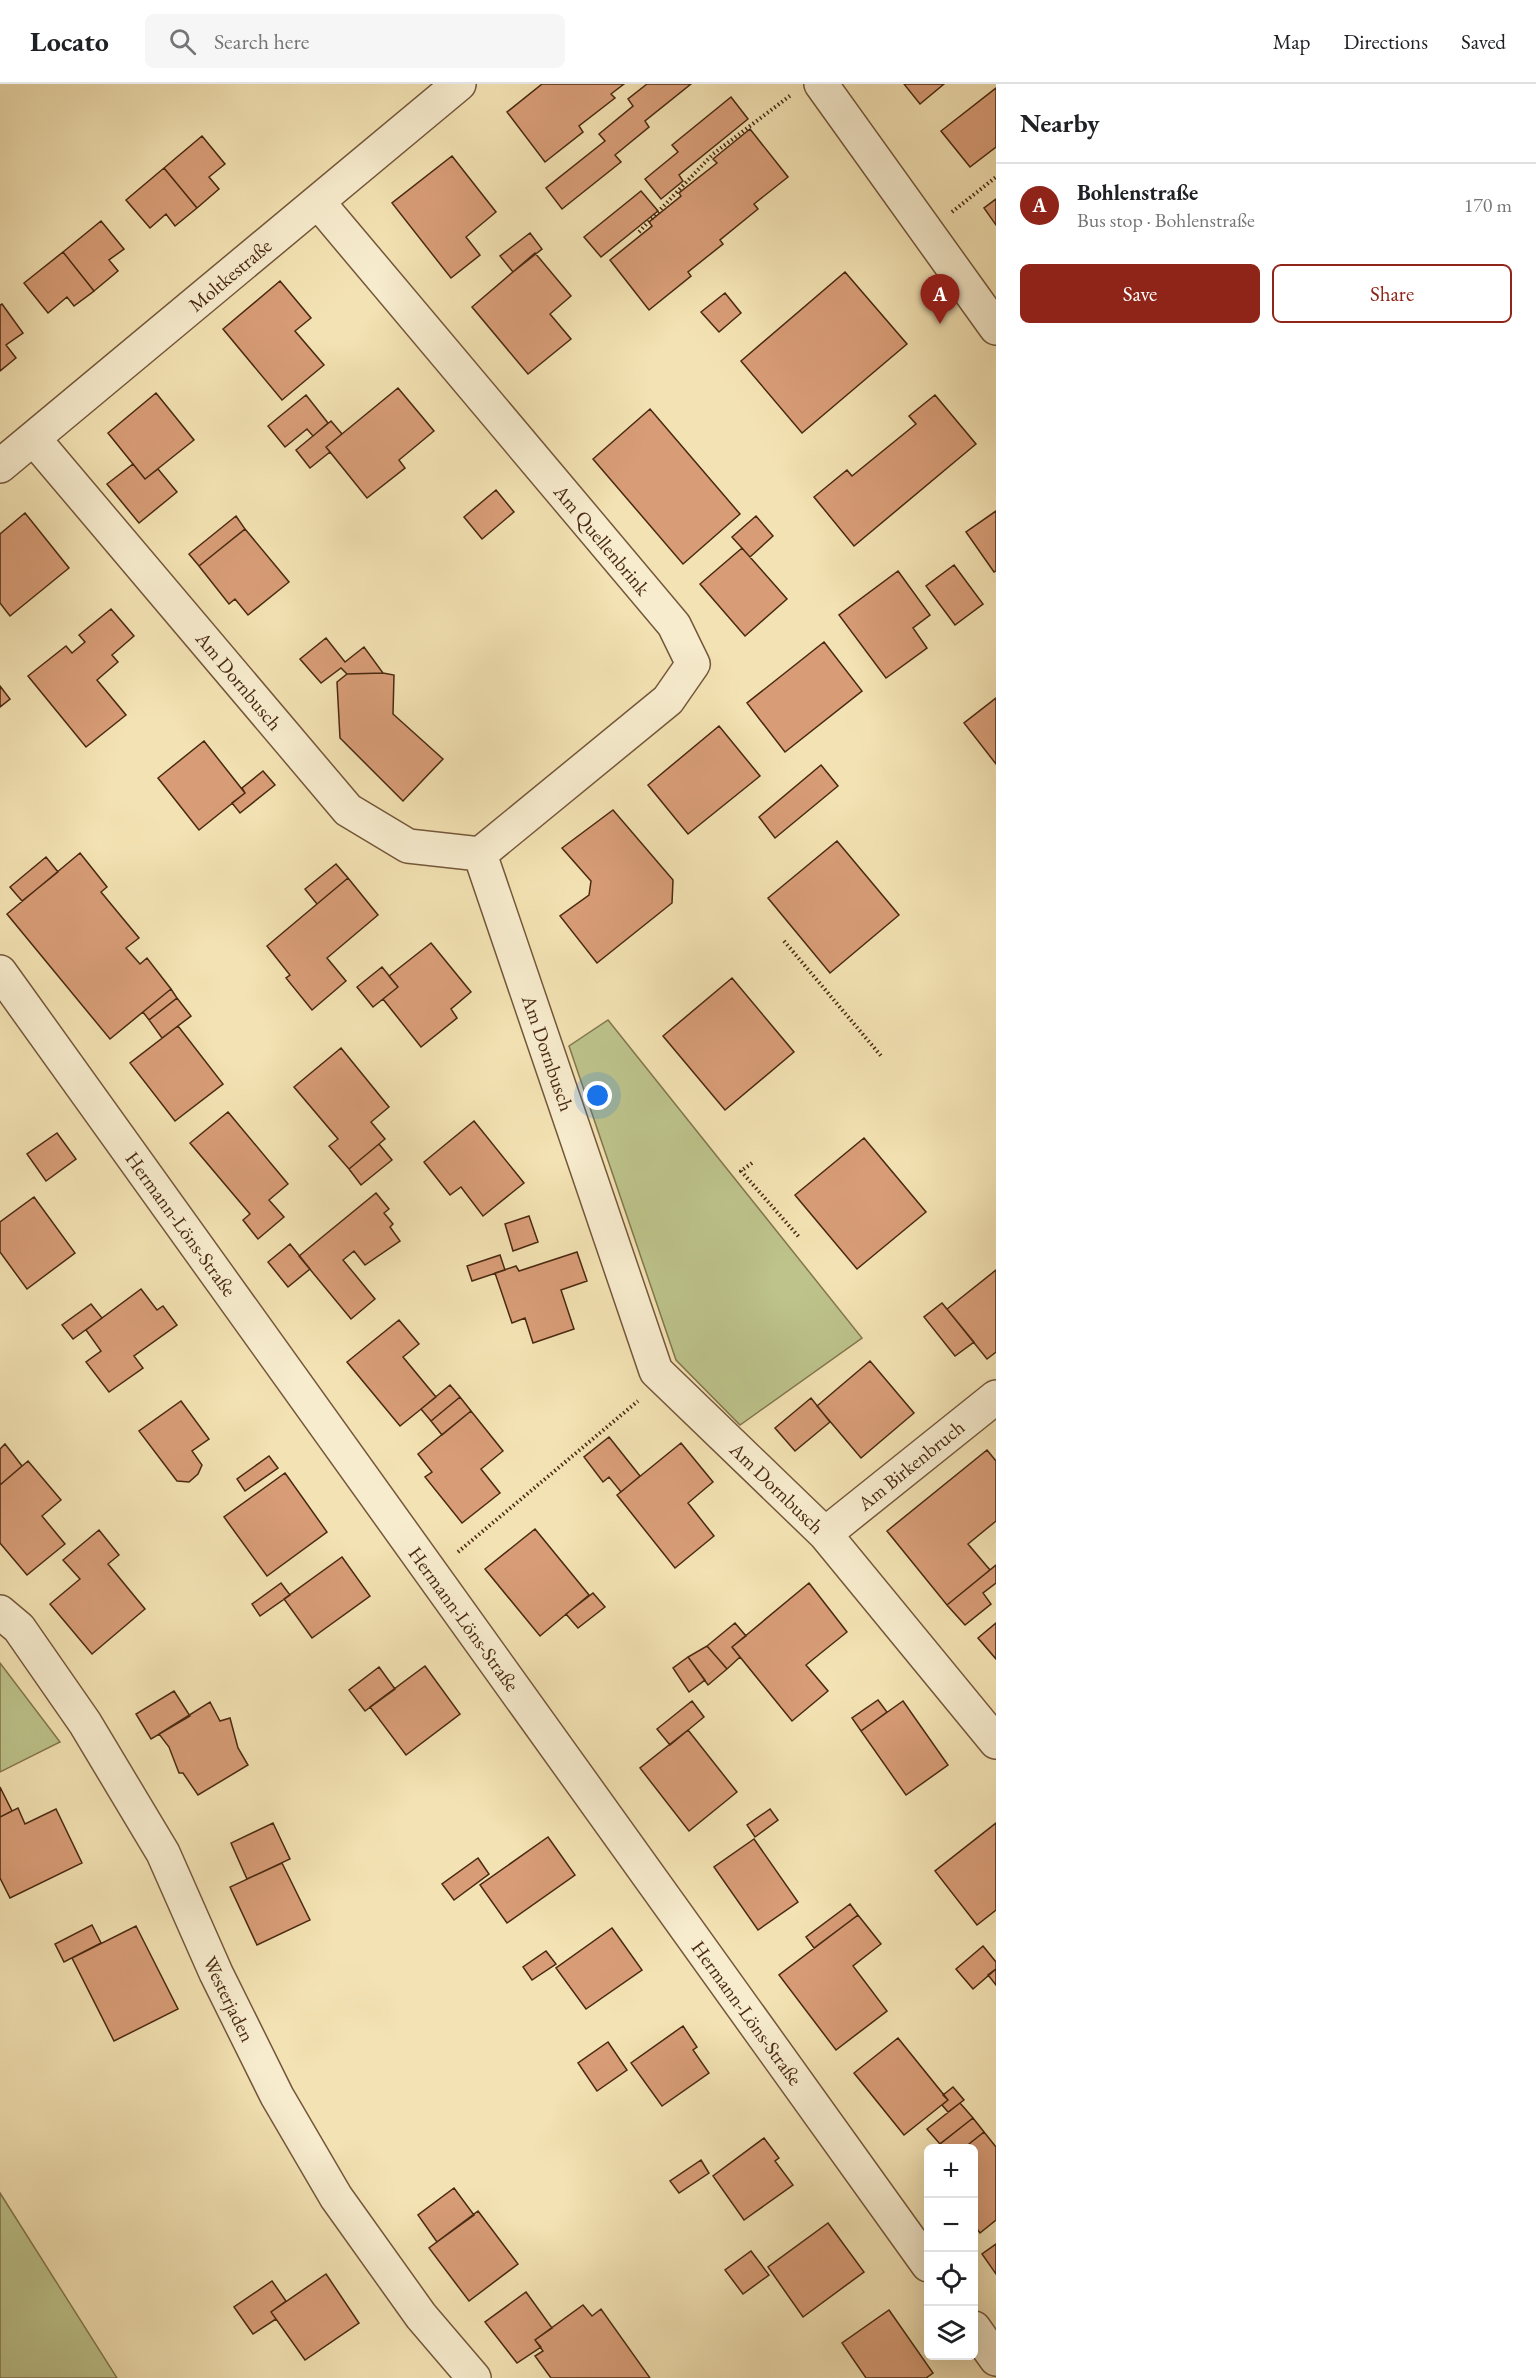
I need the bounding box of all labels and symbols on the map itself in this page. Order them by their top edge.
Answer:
street label: Moltkestraße [183,233,277,317]
pin: A [920,274,960,324]
street label: Am Quellenbrink [547,478,656,601]
street label: Am Dornbusch [189,625,288,736]
street label: Am Dornbusch [516,990,580,1115]
your location [583,1081,612,1110]
street label: Hermann-Löns-Straße [120,1146,242,1302]
street label: Am Birkenbruch [851,1414,970,1517]
street label: Am Dornbusch [724,1436,830,1540]
street label: Hermann-Löns-Straße [403,1541,525,1697]
street label: Hermann-Löns-Straße [686,1935,808,2091]
street label: Westerjaden [197,1952,261,2047]

